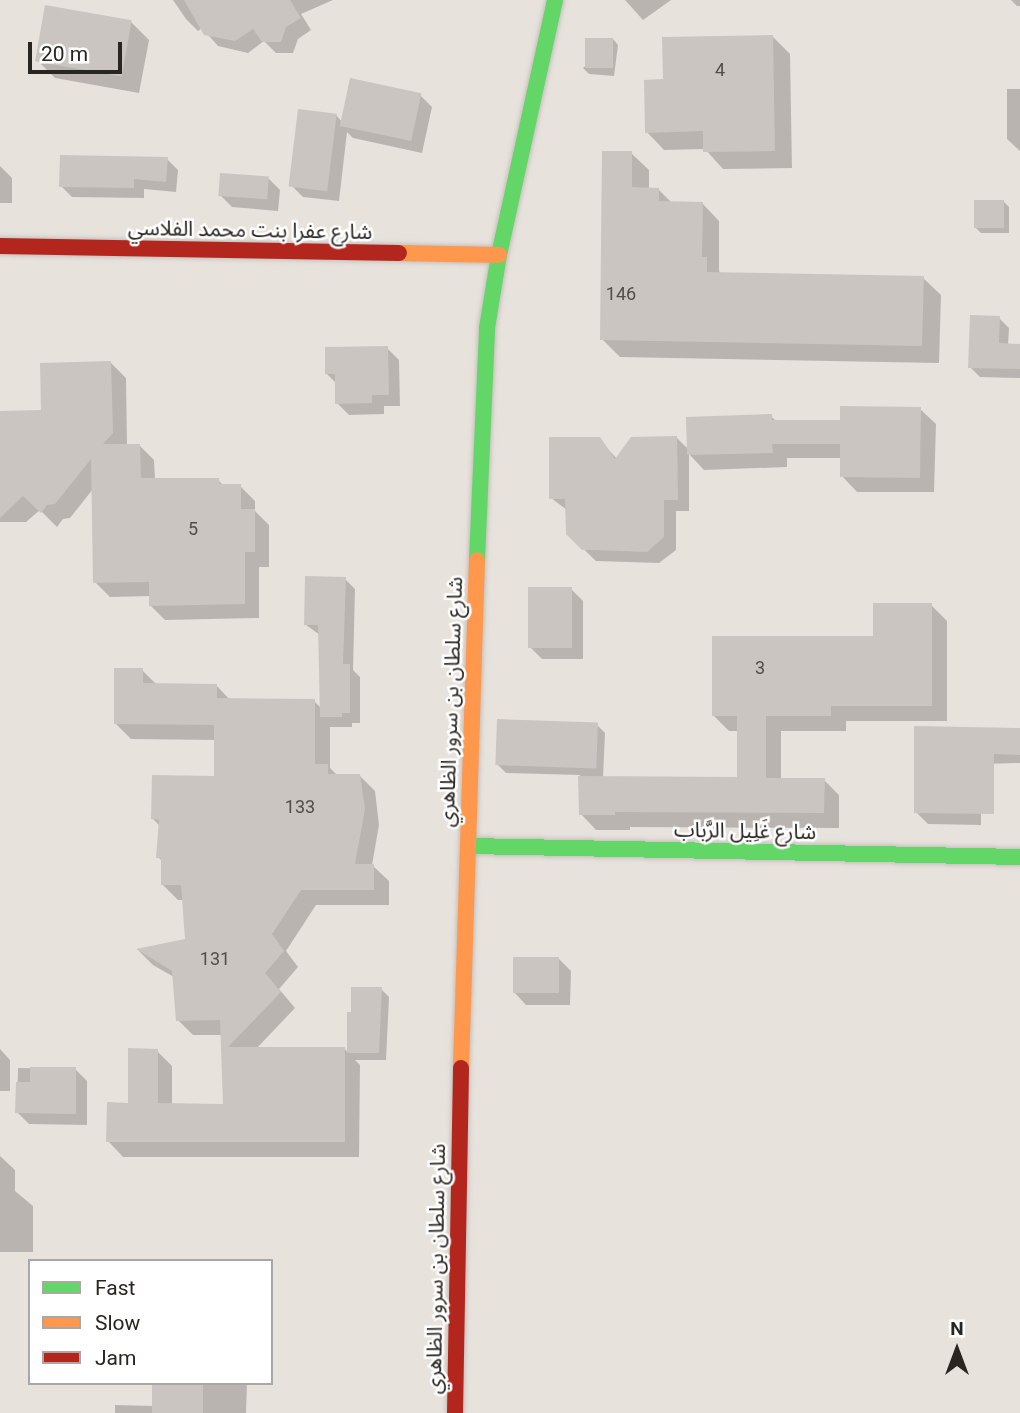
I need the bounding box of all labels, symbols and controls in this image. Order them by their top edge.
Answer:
scale bar [32,28,126,72]
text: 20 m [41,42,88,66]
house number: 4 [715,59,725,81]
street label: شارع عفرا بنت محمد الفلاسي [128,215,372,245]
house number: 146 [606,283,636,305]
house number: 5 [188,518,198,540]
street label: شارع سلطان بن سرور الظاهري [434,576,468,828]
house number: 3 [755,657,765,679]
house number: 133 [285,796,315,818]
street label: شارع غَلِيل الرَّباب [674,817,816,845]
house number: 131 [200,948,230,970]
street label: شارع سلطان بن سرور الظاهري [421,1144,451,1394]
legend [28,1259,273,1385]
text: Fast [95,1276,135,1300]
text: Slow [95,1311,140,1335]
north arrow [922,1315,992,1385]
text: N [950,1317,964,1340]
text: Jam [95,1346,136,1370]

